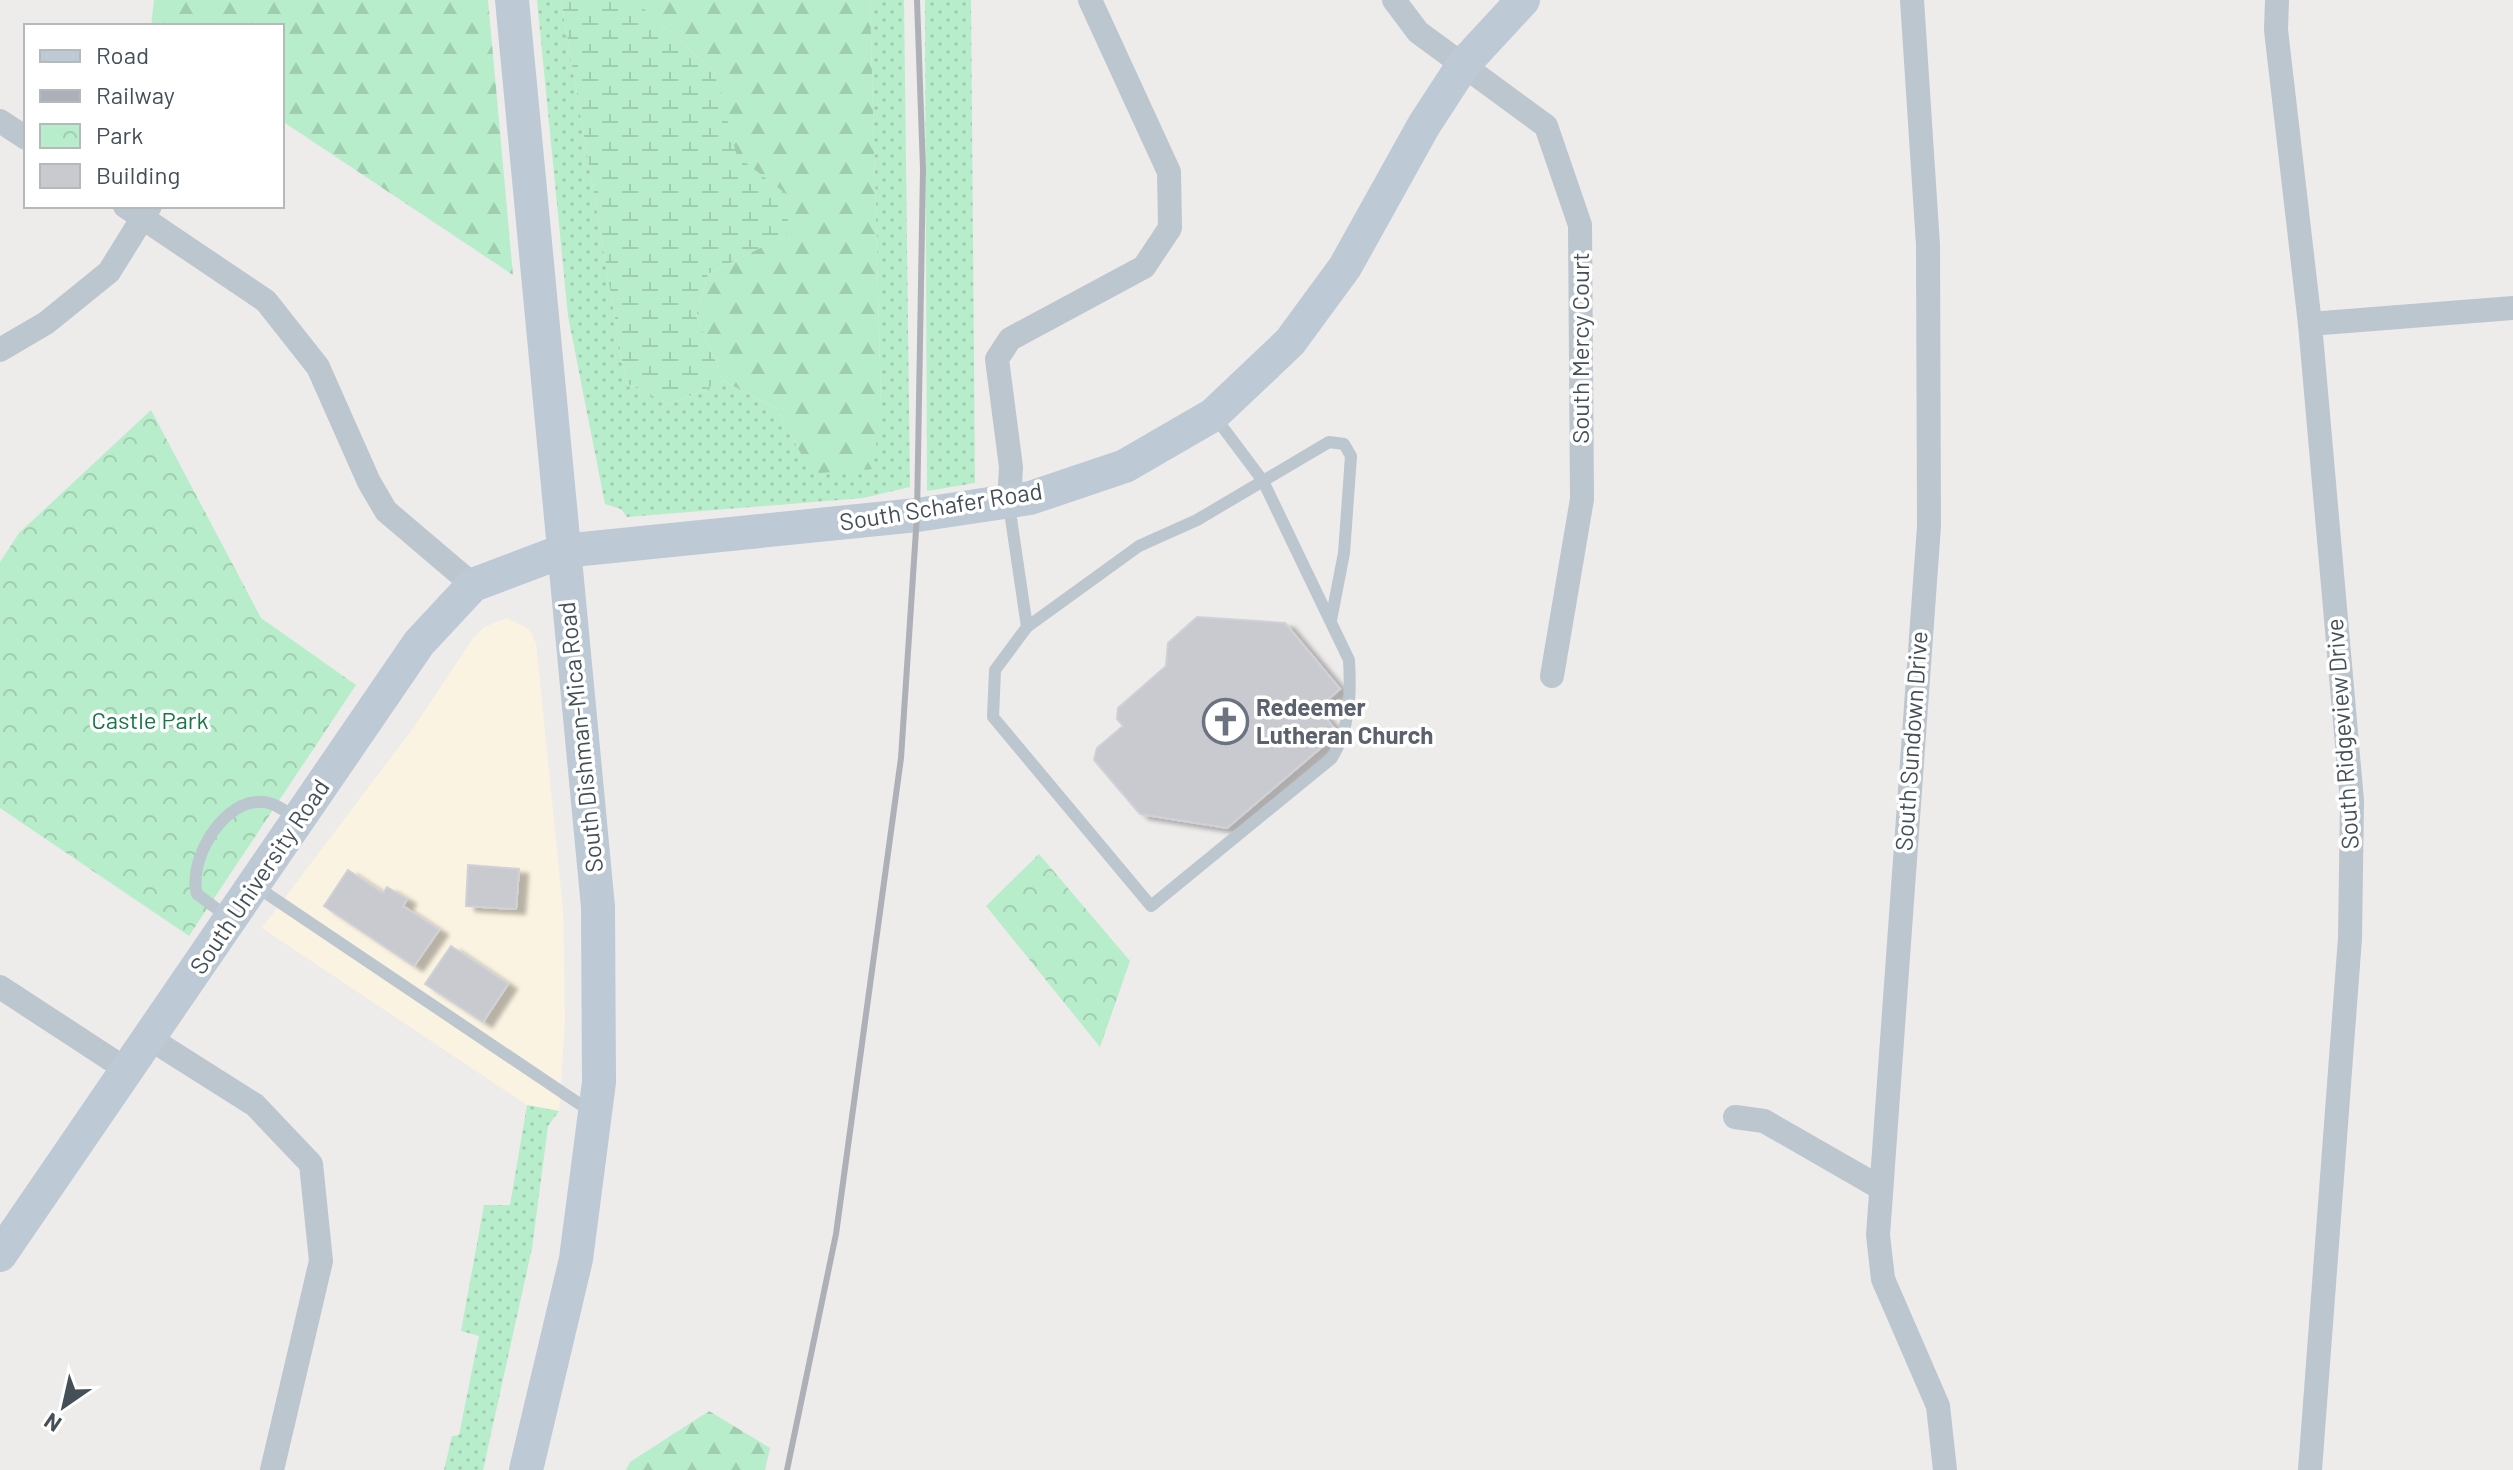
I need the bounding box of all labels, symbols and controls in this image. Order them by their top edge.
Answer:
legend [24,24,284,208]
text: Road [96,40,149,69]
text: Railway [96,80,175,109]
text: Park [96,120,143,149]
text: Building [96,160,180,189]
street label: South Mercy Court [1565,252,1594,444]
street label: South Schafer Road [837,475,1044,536]
street label: South Dishman-Mica Road [551,600,608,874]
street label: South Ridgeview Drive [2319,618,2364,850]
street label: South Sundown Drive [1888,630,1933,852]
place label: Redeemer Lutheran Church [1256,692,1433,749]
church icon: Redeemer Lutheran Church [1201,698,1249,746]
park label: Castle Park [91,705,209,734]
street label: South University Road [183,773,335,979]
north arrow [24,1366,104,1446]
text: N [39,1409,66,1438]

